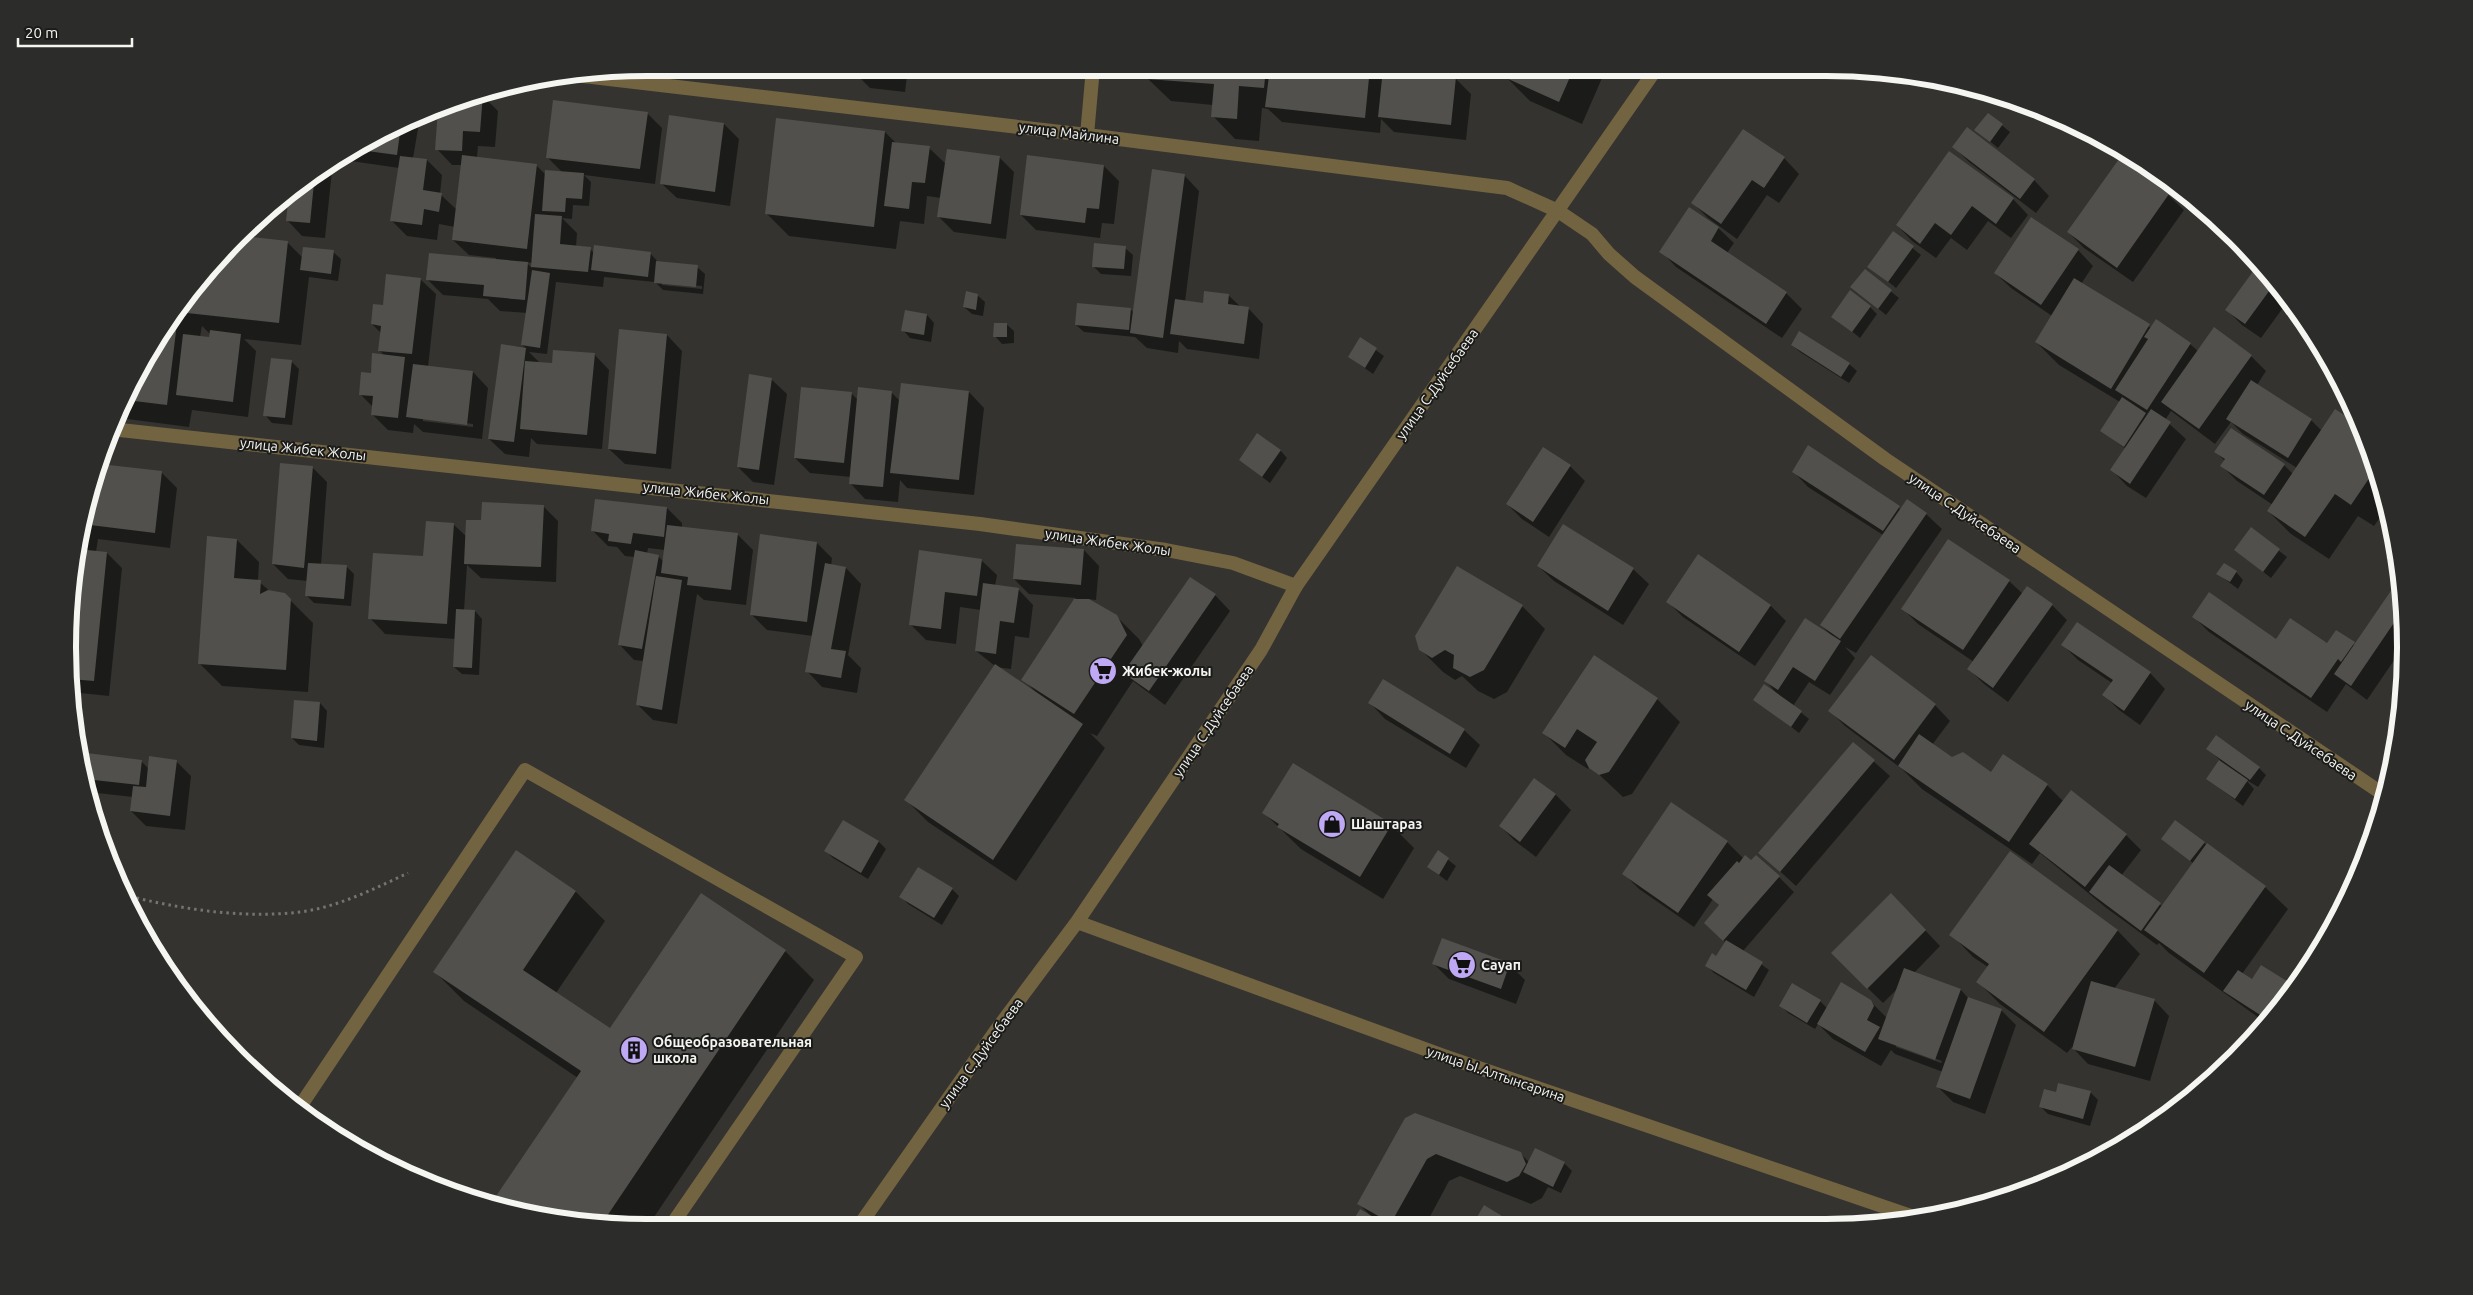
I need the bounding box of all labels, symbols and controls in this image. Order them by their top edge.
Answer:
scale bar [18,15,131,47]
text: 20 m [25,24,58,41]
street label: улица Майлина [1018,119,1120,147]
street label: улица С.Дуйсебаева [1393,326,1481,442]
street label: улица Жибек Жолы [239,434,367,464]
street label: улица С.Дуйсебаева [1906,470,2024,556]
street label: улица Жибек Жолы [642,478,770,508]
street label: улица Жибек Жолы [1044,525,1172,559]
supermarket icon: Жибек-жолы [1088,656,1118,686]
street label: улица С.Дуйсебаева [1170,662,1256,780]
place label: Жибек-жолы [1122,663,1211,679]
street label: улица С.Дуйсебаева [2242,697,2360,783]
shop icon: Шаштараз [1317,809,1347,839]
place label: Шаштараз [1351,816,1422,832]
supermarket icon: Сауап [1447,950,1477,980]
place label: Сауап [1481,957,1521,973]
street label: улица С.Дуйсебаева [936,995,1026,1111]
place label: Общеобразовательная школа [653,1034,812,1066]
building icon: Общеобразовательная школа [619,1035,649,1065]
street label: улица Ы.Алтынсарина [1425,1043,1567,1105]

